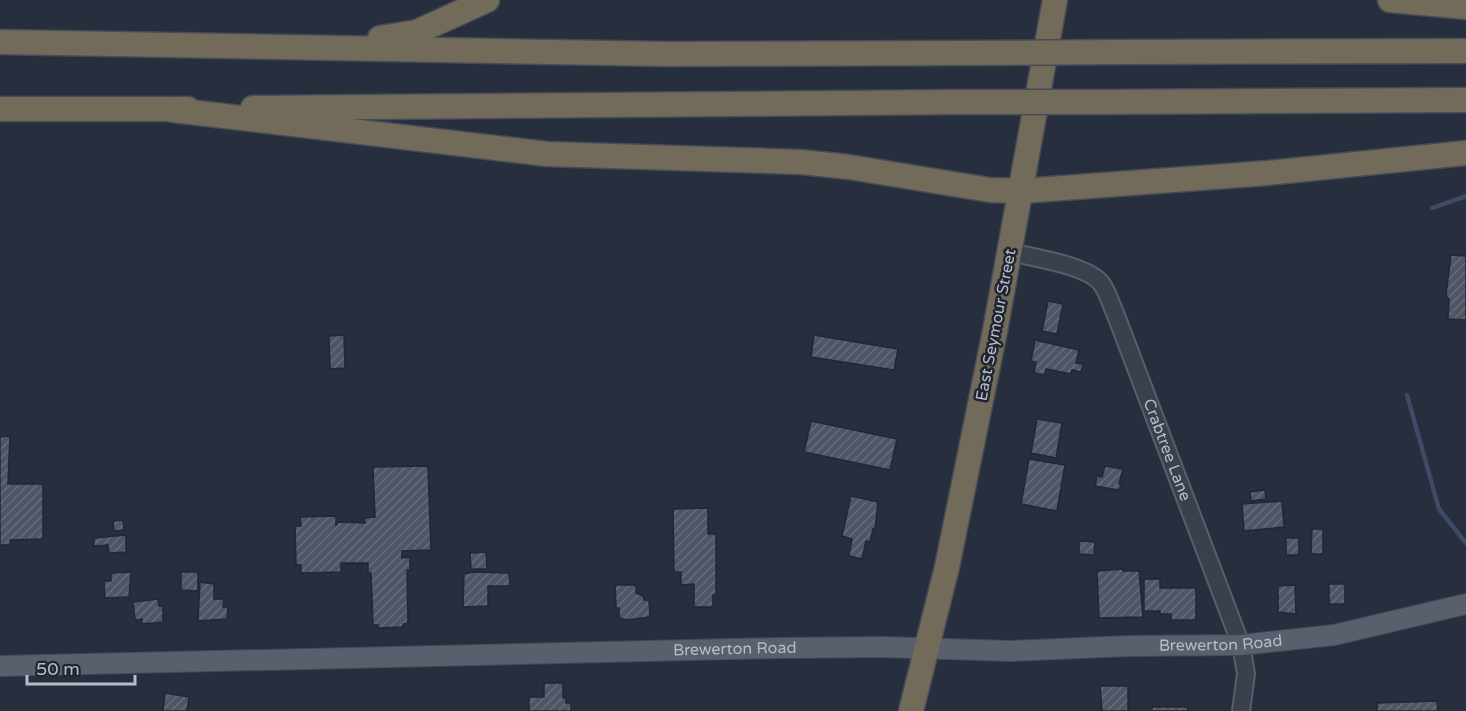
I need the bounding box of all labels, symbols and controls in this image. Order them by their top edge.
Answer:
street label: East Seymour Street [971,247,1021,403]
street label: Crabtree Lane [1139,396,1195,504]
street label: Brewerton Road [1159,631,1283,656]
street label: Brewerton Road [673,638,797,660]
scale bar [27,648,135,686]
text: 50 m [36,658,80,680]

